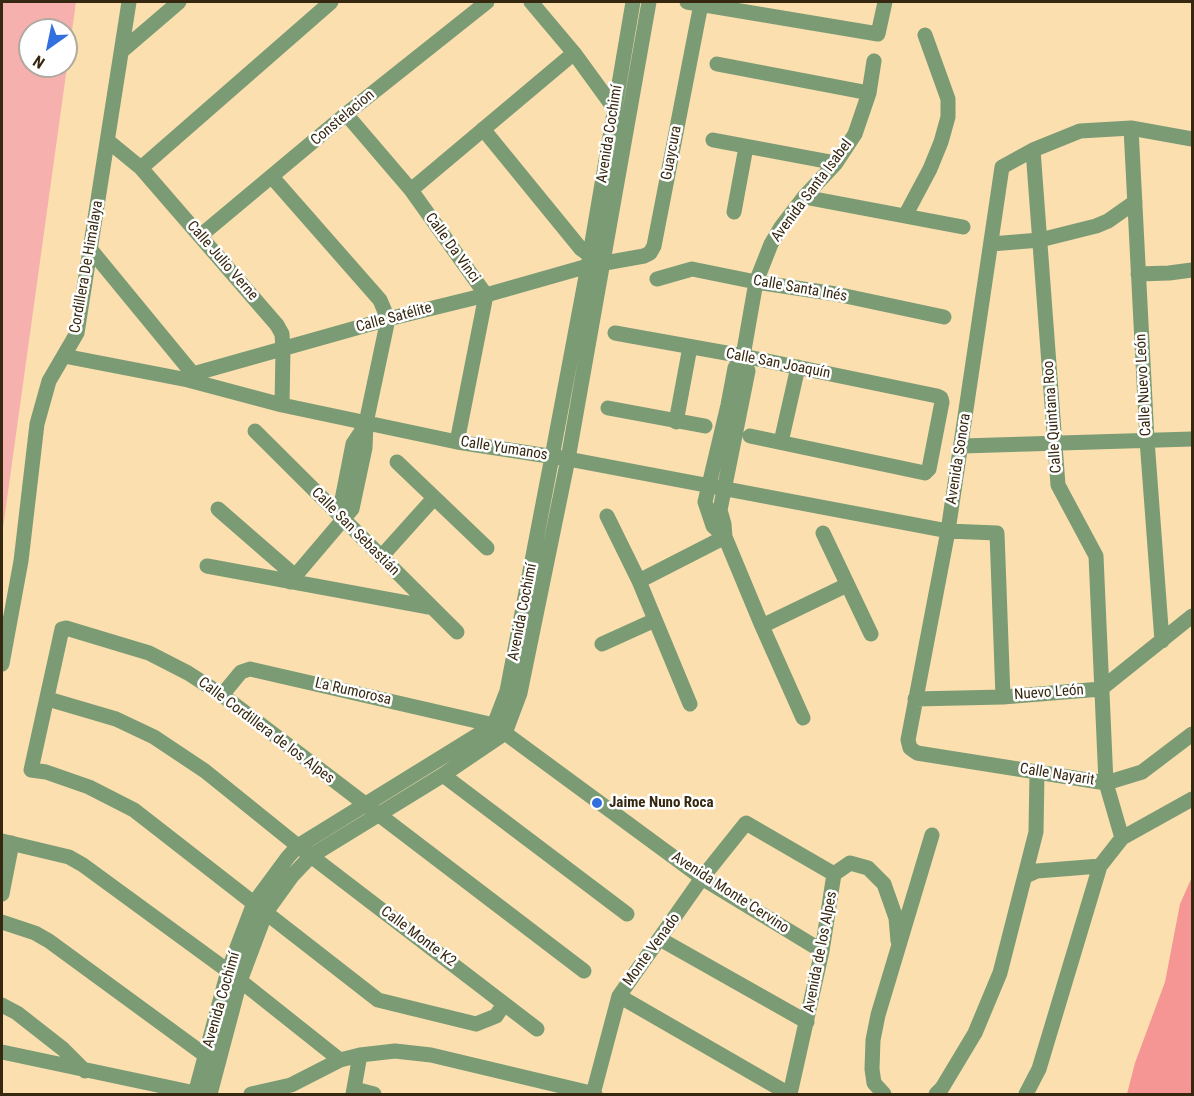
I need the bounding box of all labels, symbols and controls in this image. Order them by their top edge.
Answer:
north arrow [18,18,78,78]
text: N [30,51,48,72]
street label: Avenida Cochimí [593,84,627,184]
street label: Constelacion [308,86,378,150]
street label: Guaycura [658,124,686,182]
street label: Avenida Santa Isabel [768,136,856,246]
street label: Cordillera De Himalaya [66,199,108,335]
street label: Calle Da Vinci [421,210,483,286]
street label: Calle Julio Verne [183,218,261,304]
street label: Calle Santa Inés [752,272,848,306]
street label: Calle Satélite [354,299,434,337]
street label: Calle Nuevo León [1132,333,1156,437]
street label: Calle San Joaquín [724,345,832,383]
street label: Calle Quintana Roo [1040,360,1066,474]
street label: Avenida Sonora [943,412,975,506]
street label: Calle Yumanos [459,433,549,465]
street label: Calle San Sebastián [307,484,403,580]
street label: Avenida Cochimí [505,562,541,662]
street label: Calle Cordillera de los Alpes [194,674,338,788]
street label: La Rumorosa [313,674,393,710]
street label: Nuevo León [1014,682,1084,704]
street label: Calle Nayarit [1018,760,1096,790]
place label: Jaime Nuno Roca [609,794,714,812]
marker: Jaime Nuno Roca [590,796,604,810]
street label: Avenida Monte Cervino [668,848,792,938]
street label: Avenida de los Alpes [800,890,842,1014]
street label: Calle Monte K2 [377,903,459,971]
street label: Monte Venado [620,910,684,990]
street label: Avenida Cochimí [200,950,244,1050]

